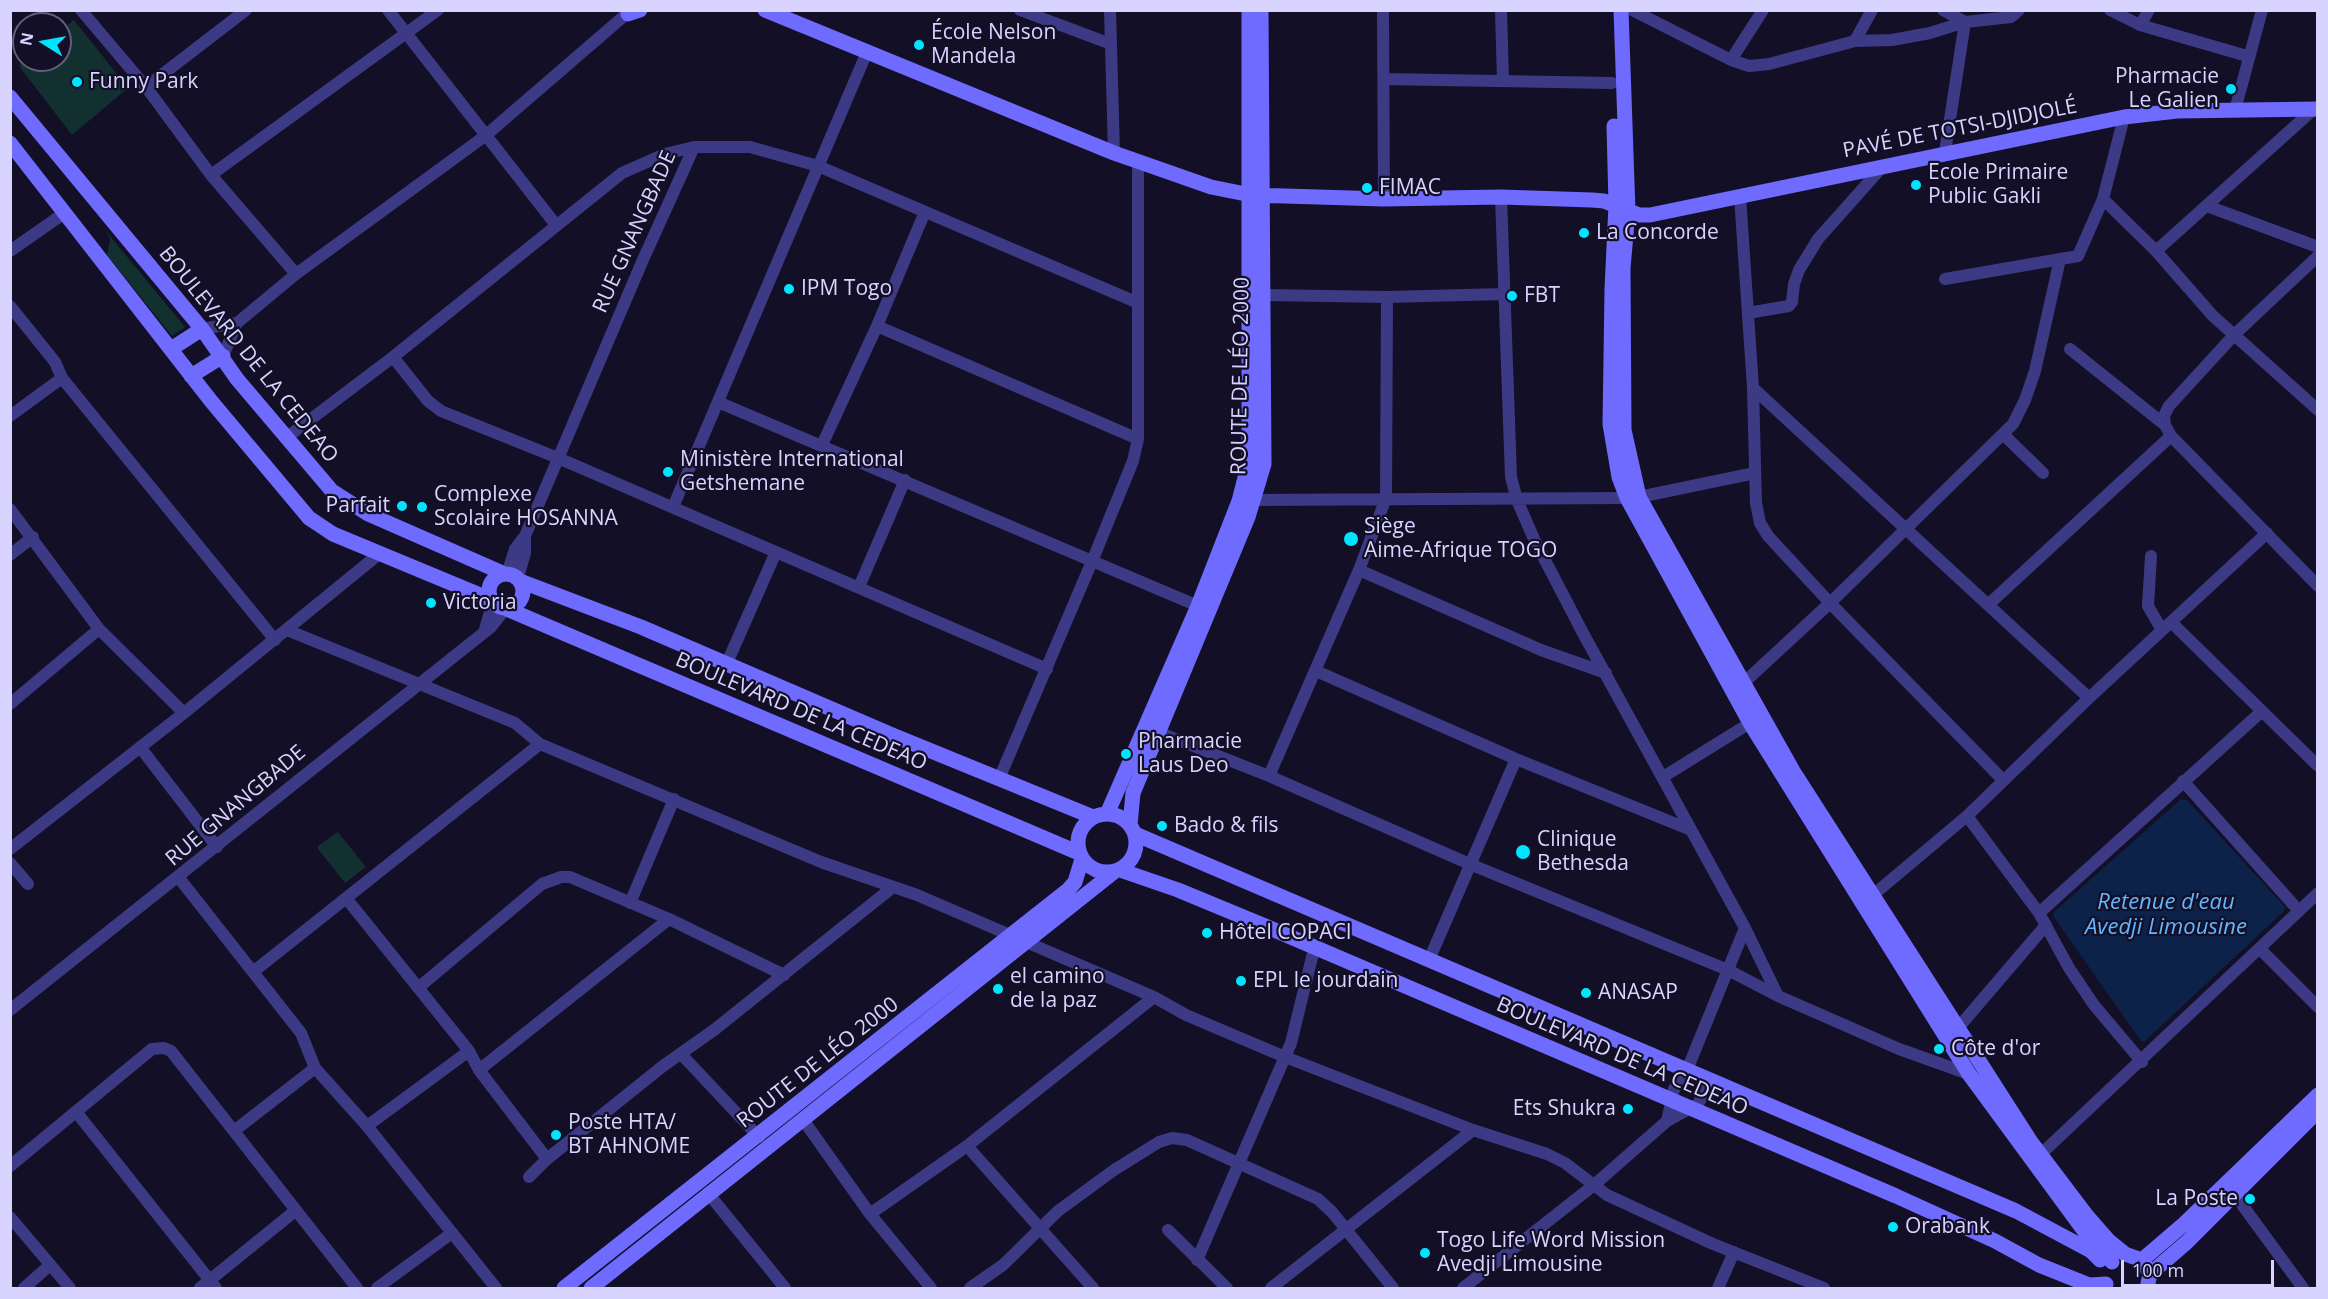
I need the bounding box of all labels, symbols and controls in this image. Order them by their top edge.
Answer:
north arrow [12,12,72,72]
place label: École Nelson Mandela [931,20,1056,70]
text: N [14,30,38,47]
marker: École Nelson Mandela [912,38,926,52]
place label: Pharmacie Le Galien [2115,64,2219,114]
place label: Funny Park [89,69,198,95]
marker: Funny Park [70,75,84,89]
marker: Pharmacie Le Galien [2224,82,2238,96]
street label: PAVÉ DE TOTSI-DJIDJOLÉ [1841,94,2079,164]
street label: RUE GNANGBADE [588,147,682,317]
place label: Ecole Primaire Public Gakli [1928,160,2068,210]
place label: FIMAC [1379,175,1441,201]
marker: Ecole Primaire Public Gakli [1909,178,1923,192]
marker: FIMAC [1360,181,1374,195]
place label: La Concorde [1596,220,1719,246]
marker: La Concorde [1577,226,1591,240]
street label: BOULEVARD DE LA CEDEAO [153,242,343,468]
place label: IPM Togo [801,276,892,302]
street label: ROUTE DE LÉO 2000 [1227,277,1255,475]
marker: IPM Togo [782,282,796,296]
place label: FBT [1524,283,1560,309]
marker: FBT [1505,289,1519,303]
place label: Ministère International Getshemane [680,447,904,497]
marker: Ministère International Getshemane [661,465,675,479]
place label: Complexe Scolaire HOSANNA [434,482,618,532]
place label: Parfait [326,493,390,519]
marker: Parfait [395,499,409,513]
marker: Complexe Scolaire HOSANNA [415,500,429,514]
place label: Siège Aime-Afrique TOGO [1364,514,1557,564]
marker: Siège Aime-Afrique TOGO [1342,530,1360,548]
place label: Victoria [443,590,517,616]
marker: Victoria [424,596,438,610]
street label: BOULEVARD DE LA CEDEAO [671,648,931,776]
place label: Pharmacie Laus Deo [1138,729,1242,779]
street label: RUE GNANGBADE [161,740,311,872]
marker: Pharmacie Laus Deo [1119,747,1133,761]
place label: Bado & fils [1174,813,1279,839]
marker: Bado & fils [1155,819,1169,833]
place label: Clinique Bethesda [1537,827,1629,877]
marker: Clinique Bethesda [1514,843,1532,861]
water label: Retenue d'eau Avedji Limousine [2085,890,2247,942]
place label: Hôtel COPACI [1219,920,1352,946]
marker: Hôtel COPACI [1200,926,1214,940]
place label: el camino de la paz [1010,964,1105,1014]
place label: EPL le jourdain [1253,968,1398,994]
marker: EPL le jourdain [1234,974,1248,988]
place label: ANASAP [1598,980,1678,1006]
marker: el camino de la paz [991,982,1005,996]
marker: ANASAP [1579,986,1593,1000]
street label: ROUTE DE LÉO 2000 [732,992,904,1134]
street label: BOULEVARD DE LA CEDEAO [1492,993,1752,1121]
place label: Côte d'or [1951,1036,2040,1062]
marker: Côte d'or [1932,1042,1946,1056]
place label: Ets Shukra [1513,1096,1616,1122]
marker: Ets Shukra [1621,1102,1635,1116]
place label: Poste HTA/ BT AHNOME [568,1110,690,1160]
marker: Poste HTA/ BT AHNOME [549,1128,563,1142]
place label: La Poste [2155,1186,2238,1212]
marker: La Poste [2243,1192,2257,1206]
place label: Orabank [1905,1214,1990,1240]
marker: Orabank [1886,1220,1900,1234]
place label: Togo Life Word Mission Avedji Limousine [1437,1228,1665,1278]
marker: Togo Life Word Mission Avedji Limousine [1418,1246,1432,1260]
scale bar [2124,1248,2277,1286]
text: 100 m [2132,1258,2184,1282]

